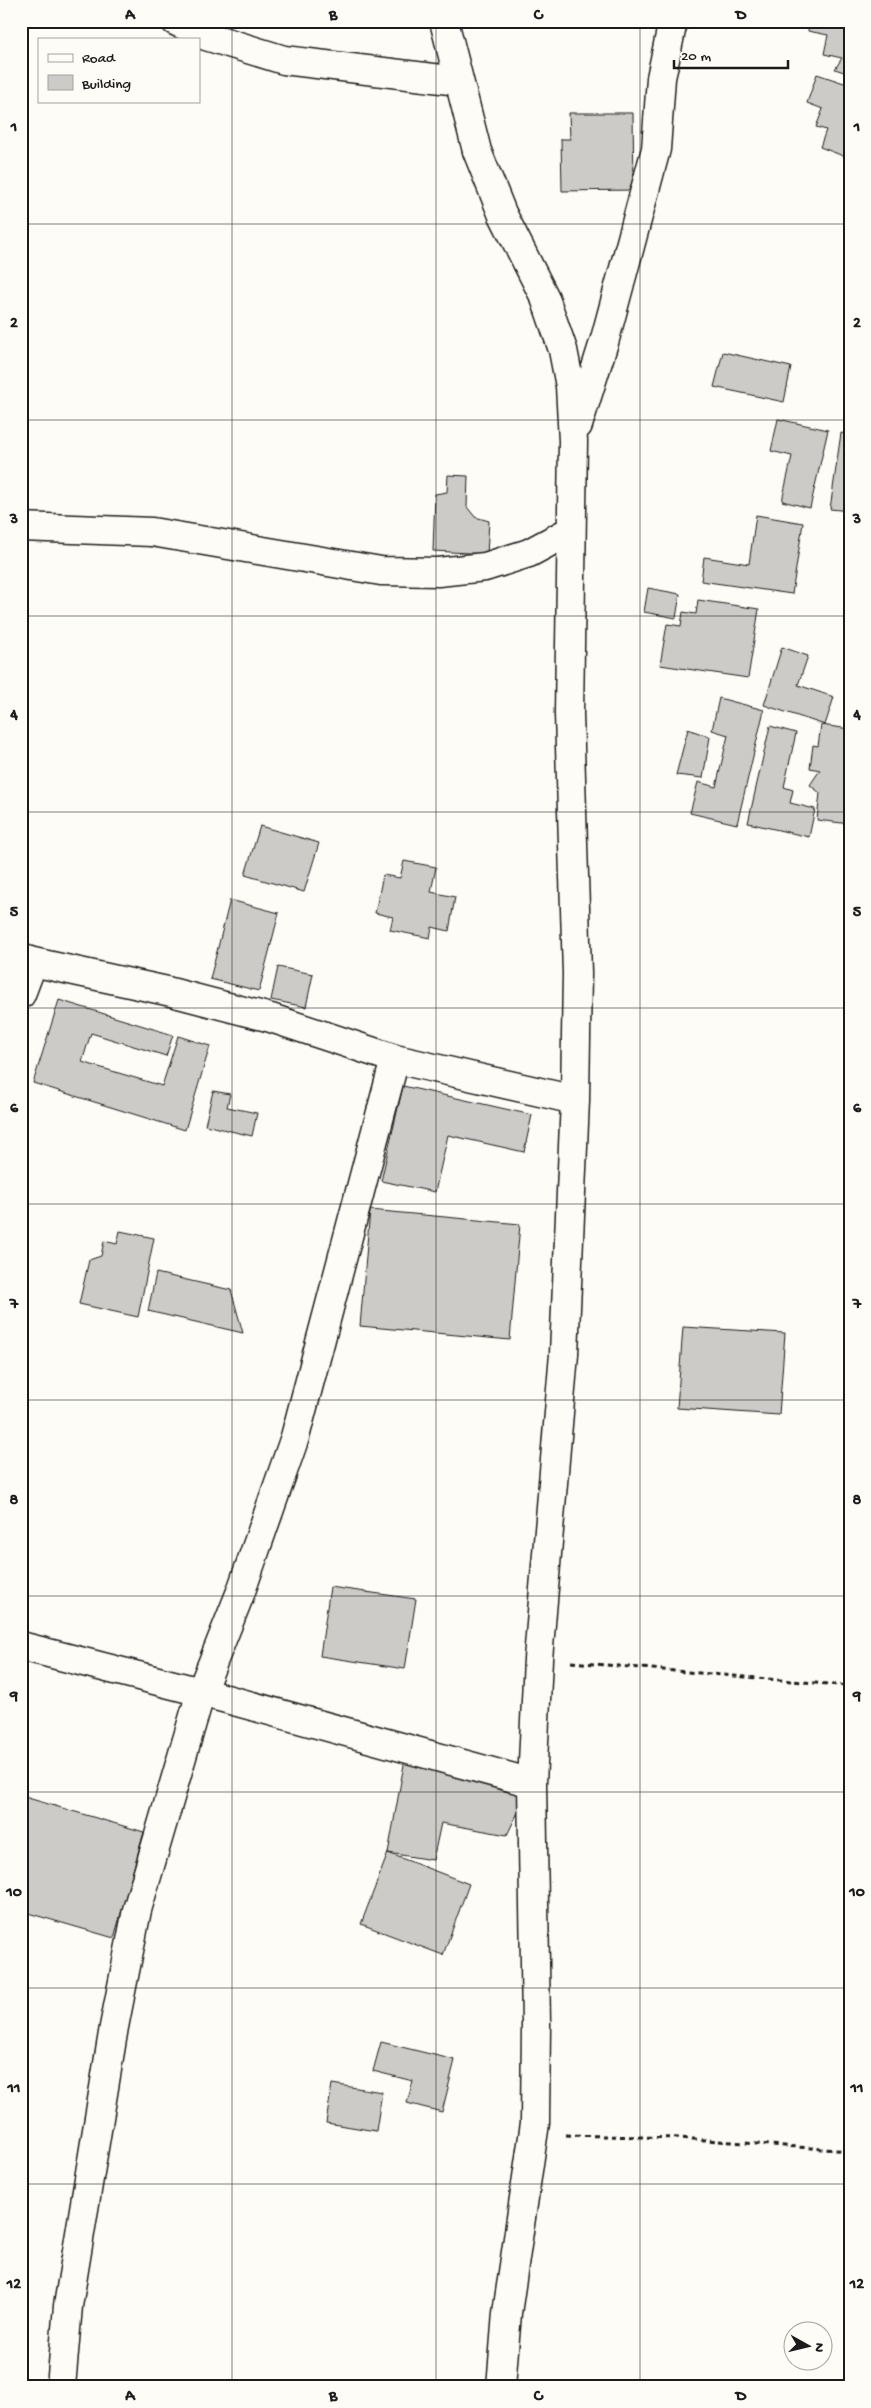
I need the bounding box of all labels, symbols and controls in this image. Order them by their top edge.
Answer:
text: A [124,7,136,26]
text: B [328,7,338,26]
text: C [533,7,544,26]
text: D [734,7,747,26]
legend [38,38,200,102]
scale bar [674,38,787,70]
text: 20 m [681,48,711,66]
text: Road [82,50,116,68]
text: Building [81,76,131,94]
text: 1 [10,119,17,138]
text: 1 [853,119,860,138]
text: 2 [10,315,18,334]
text: 2 [853,315,861,334]
text: 3 [9,511,18,530]
text: 3 [852,511,861,530]
text: 4 [9,707,18,726]
text: 4 [852,707,861,726]
text: 5 [10,904,19,923]
text: 5 [853,904,862,923]
text: 6 [10,1100,19,1119]
text: 6 [853,1100,862,1119]
text: 7 [9,1296,19,1315]
text: 7 [852,1296,862,1315]
text: 8 [10,1492,19,1511]
text: 8 [853,1492,862,1511]
text: 9 [9,1688,18,1707]
text: 9 [852,1688,861,1707]
text: 10 [5,1884,22,1903]
text: 10 [848,1884,865,1903]
text: 11 [7,2080,20,2099]
text: 11 [850,2080,863,2099]
text: 12 [6,2276,21,2295]
text: 12 [849,2276,864,2295]
north arrow [784,2320,834,2370]
text: N [809,2342,827,2353]
text: A [124,2388,136,2407]
text: B [328,2388,338,2407]
text: C [533,2388,544,2407]
text: D [734,2388,747,2407]

